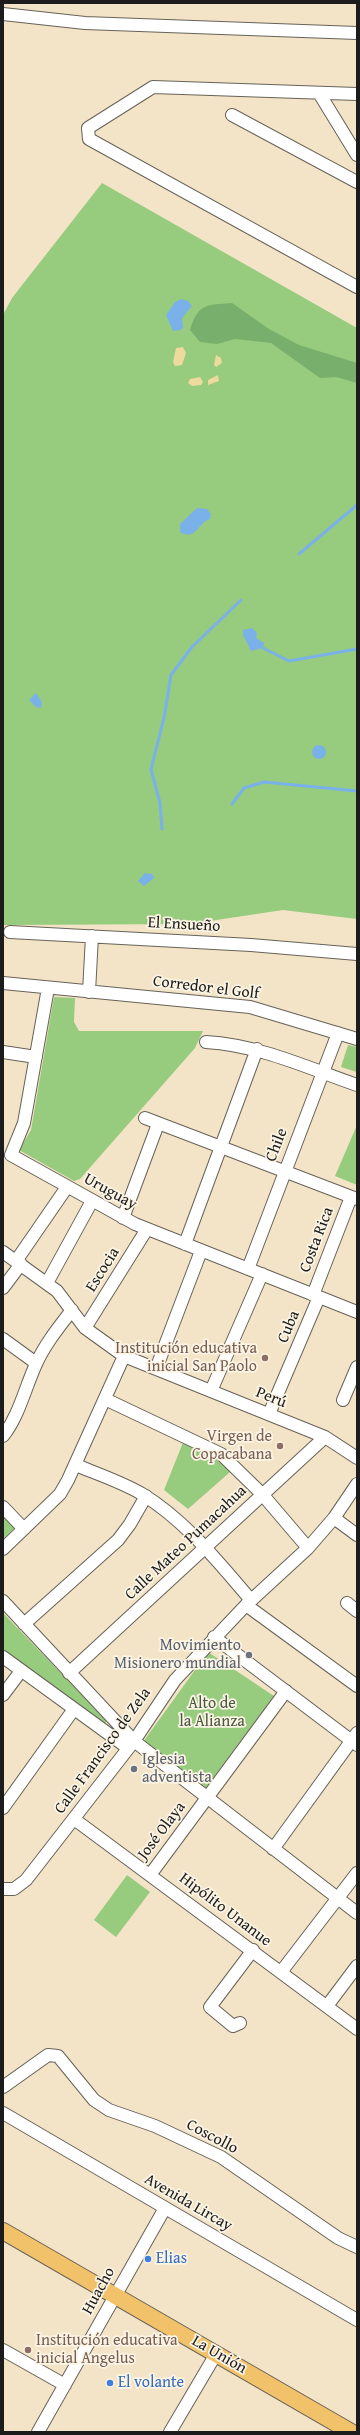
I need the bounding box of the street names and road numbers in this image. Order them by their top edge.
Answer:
street label: El Ensueño [147,914,221,936]
street label: Corredor el Golf [152,972,260,1004]
street label: Chile [262,1126,292,1164]
street label: Uruguay [80,1170,140,1214]
street label: Costa Rica [296,1205,338,1275]
street label: Escocia [82,1244,124,1296]
street label: Cuba [274,1308,304,1346]
street label: Perú [253,1383,289,1413]
street label: Calle Mateo Pumacahua [121,1482,251,1604]
street label: Calle Francisco de Zela [51,1684,155,1818]
street label: José Olaya [134,1798,190,1864]
street label: Hipólito Unanue [175,1869,275,1951]
street label: Coscollo [183,2115,241,2159]
street label: Avenida Lircay [141,2170,235,2236]
street label: Huacho [78,2264,120,2318]
street label: La Unión [188,2332,250,2378]

